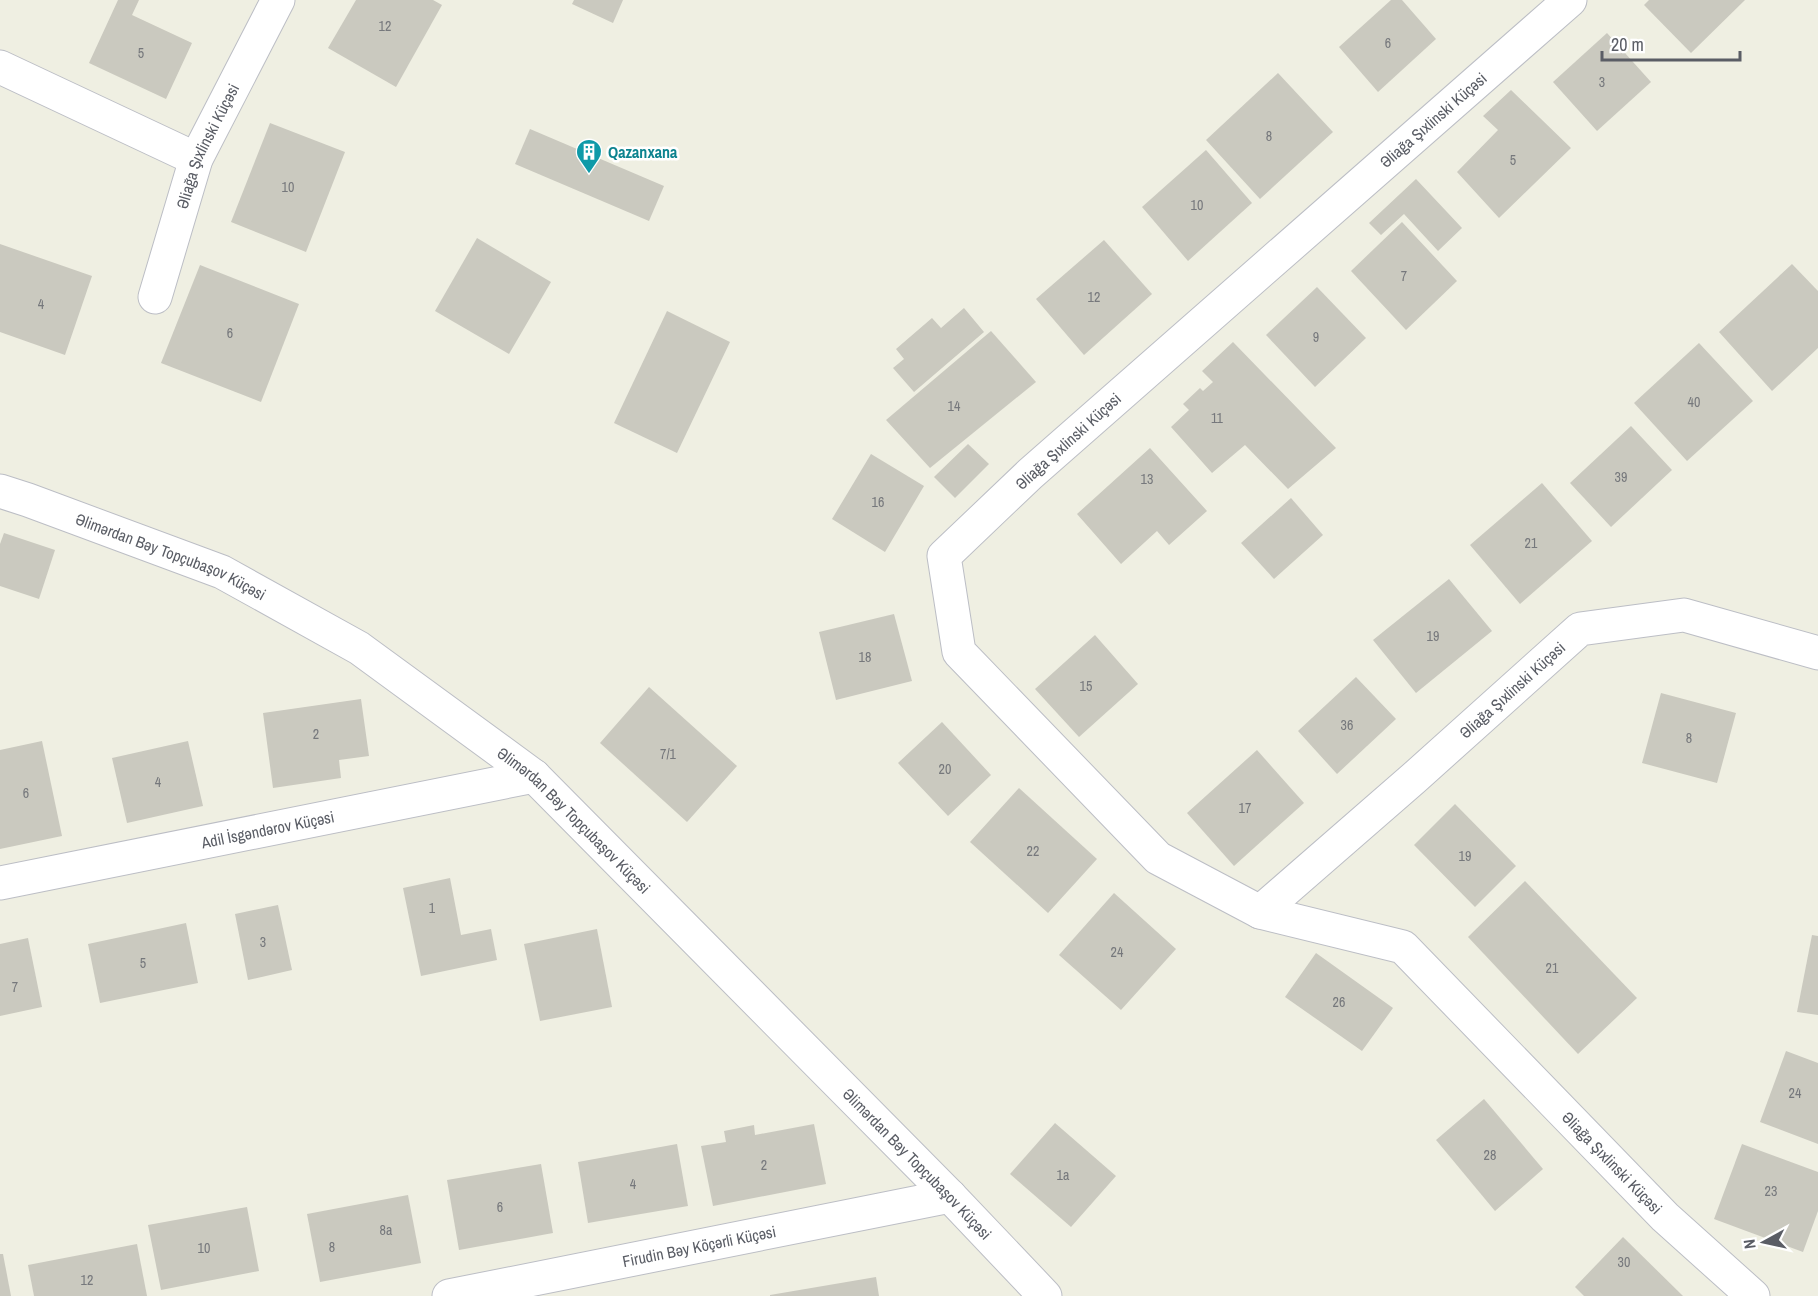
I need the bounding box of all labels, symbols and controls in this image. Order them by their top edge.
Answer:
house number: 12 [379,17,391,35]
scale bar [1602,24,1740,62]
text: 20 m [1611,32,1644,57]
house number: 6 [1385,34,1391,52]
house number: 5 [138,44,144,62]
street label: Əliağa Şıxlinski Küçəsi [1375,67,1491,173]
house number: 3 [1599,73,1605,91]
street label: Əliağa Şıxlinski Küçəsi [171,80,244,212]
house number: 8 [1266,127,1272,145]
building icon: Qazanxana [574,137,604,175]
place label: Qazanxana [608,141,678,163]
house number: 5 [1510,151,1516,169]
house number: 10 [282,178,294,196]
house number: 10 [1191,196,1203,214]
house number: 7 [1401,267,1407,285]
house number: 12 [1088,288,1100,306]
house number: 4 [38,295,45,313]
house number: 6 [227,324,233,342]
house number: 9 [1313,328,1319,346]
street label: Əliağa Şıxlinski Küçəsi [1010,388,1126,494]
house number: 40 [1688,393,1700,411]
house number: 14 [948,397,961,415]
house number: 11 [1211,409,1224,427]
house number: 39 [1615,468,1627,486]
house number: 13 [1141,470,1153,488]
house number: 16 [872,493,884,511]
street label: Əlimərdan Bəy Topçubaşov Küçəsi [72,508,270,605]
house number: 21 [1525,534,1538,552]
house number: 19 [1427,627,1439,645]
street label: Əliağa Şıxlinski Küçəsi [1454,637,1570,743]
house number: 18 [859,648,871,666]
house number: 15 [1080,677,1092,695]
house number: 36 [1341,716,1353,734]
house number: 2 [313,725,319,743]
house number: 8 [1686,729,1692,747]
street label: Əlimərdan Bəy Topçubaşov Küçəsi [493,742,655,898]
house number: 7/1 [660,745,677,763]
house number: 20 [939,760,951,778]
house number: 4 [155,773,162,791]
house number: 6 [23,784,29,802]
house number: 17 [1239,799,1251,817]
street label: Adil İsgəndərov Küçəsi [198,805,336,854]
house number: 22 [1027,842,1039,860]
house number: 19 [1459,847,1471,865]
house number: 1 [429,899,436,917]
house number: 3 [260,933,266,951]
house number: 24 [1111,943,1124,961]
house number: 5 [140,954,146,972]
house number: 21 [1546,959,1559,977]
house number: 7 [12,978,18,996]
house number: 26 [1333,993,1345,1011]
street label: Əlimərdan Bəy Topçubaşov Küçəsi [838,1083,997,1244]
house number: 24 [1789,1084,1802,1102]
street label: Əliağa Şıxlinski Küçəsi [1557,1106,1667,1219]
house number: 28 [1484,1146,1496,1164]
house number: 2 [761,1156,767,1174]
house number: 1a [1057,1166,1070,1184]
house number: 4 [630,1175,637,1193]
house number: 23 [1765,1182,1777,1200]
house number: 6 [497,1198,503,1216]
north arrow [1734,1212,1794,1272]
street label: Firudin Bəy Köçərli Küçəsi [620,1220,778,1272]
house number: 8a [380,1221,393,1239]
house number: 8 [329,1238,335,1256]
text: N [1738,1238,1761,1250]
house number: 10 [198,1239,210,1257]
house number: 30 [1618,1253,1630,1271]
house number: 12 [81,1271,93,1289]

